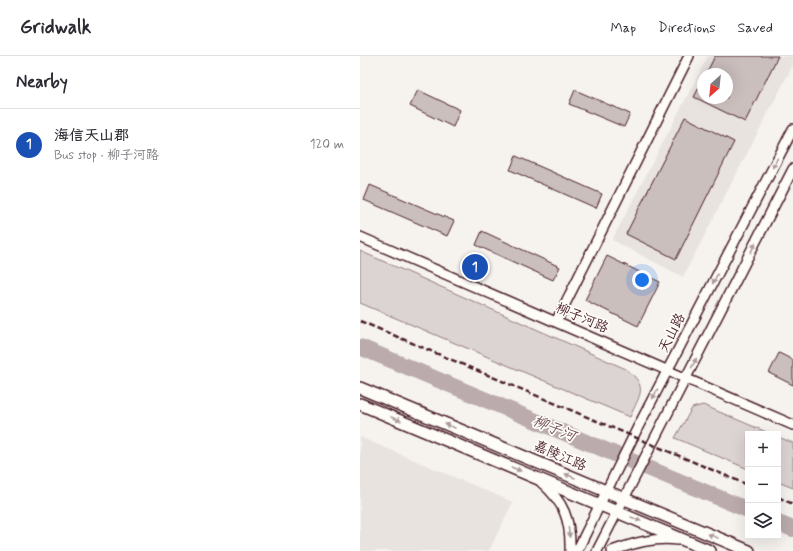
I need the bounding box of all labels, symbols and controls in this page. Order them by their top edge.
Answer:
text: Gridwalk [20,15,91,40]
text: Map [610,19,636,37]
text: Directions [658,19,716,37]
text: Saved [738,19,773,37]
north arrow [697,68,733,104]
text: Nearby [16,71,68,93]
text: 海信天山郡 [54,126,129,146]
text: 1 [26,136,32,153]
text: 120 m [310,136,344,153]
text: Bus stop · 柳子河路 [54,147,159,164]
one-way arrow [772,157,778,169]
one-way arrow [750,242,756,253]
pin: 1 [462,252,488,282]
your location [632,270,652,290]
one-way arrow [712,273,719,285]
street label: 柳子河路 [553,299,611,337]
street label: 天山路 [654,310,690,356]
one-way arrow [691,358,697,369]
one-way arrow [652,388,659,400]
water label: 柳子河 [529,411,581,448]
one-way arrow [390,416,402,422]
one-way arrow [443,422,455,428]
map controls [745,431,781,539]
button: + [745,431,781,467]
street label: 嘉陵江路 [531,437,589,475]
one-way arrow [510,466,521,472]
button: − [745,467,781,503]
one-way arrow [564,473,575,479]
button: layers [745,503,781,539]
one-way arrow [630,517,642,523]
one-way arrow [566,526,573,538]
one-way arrow [708,533,719,539]

